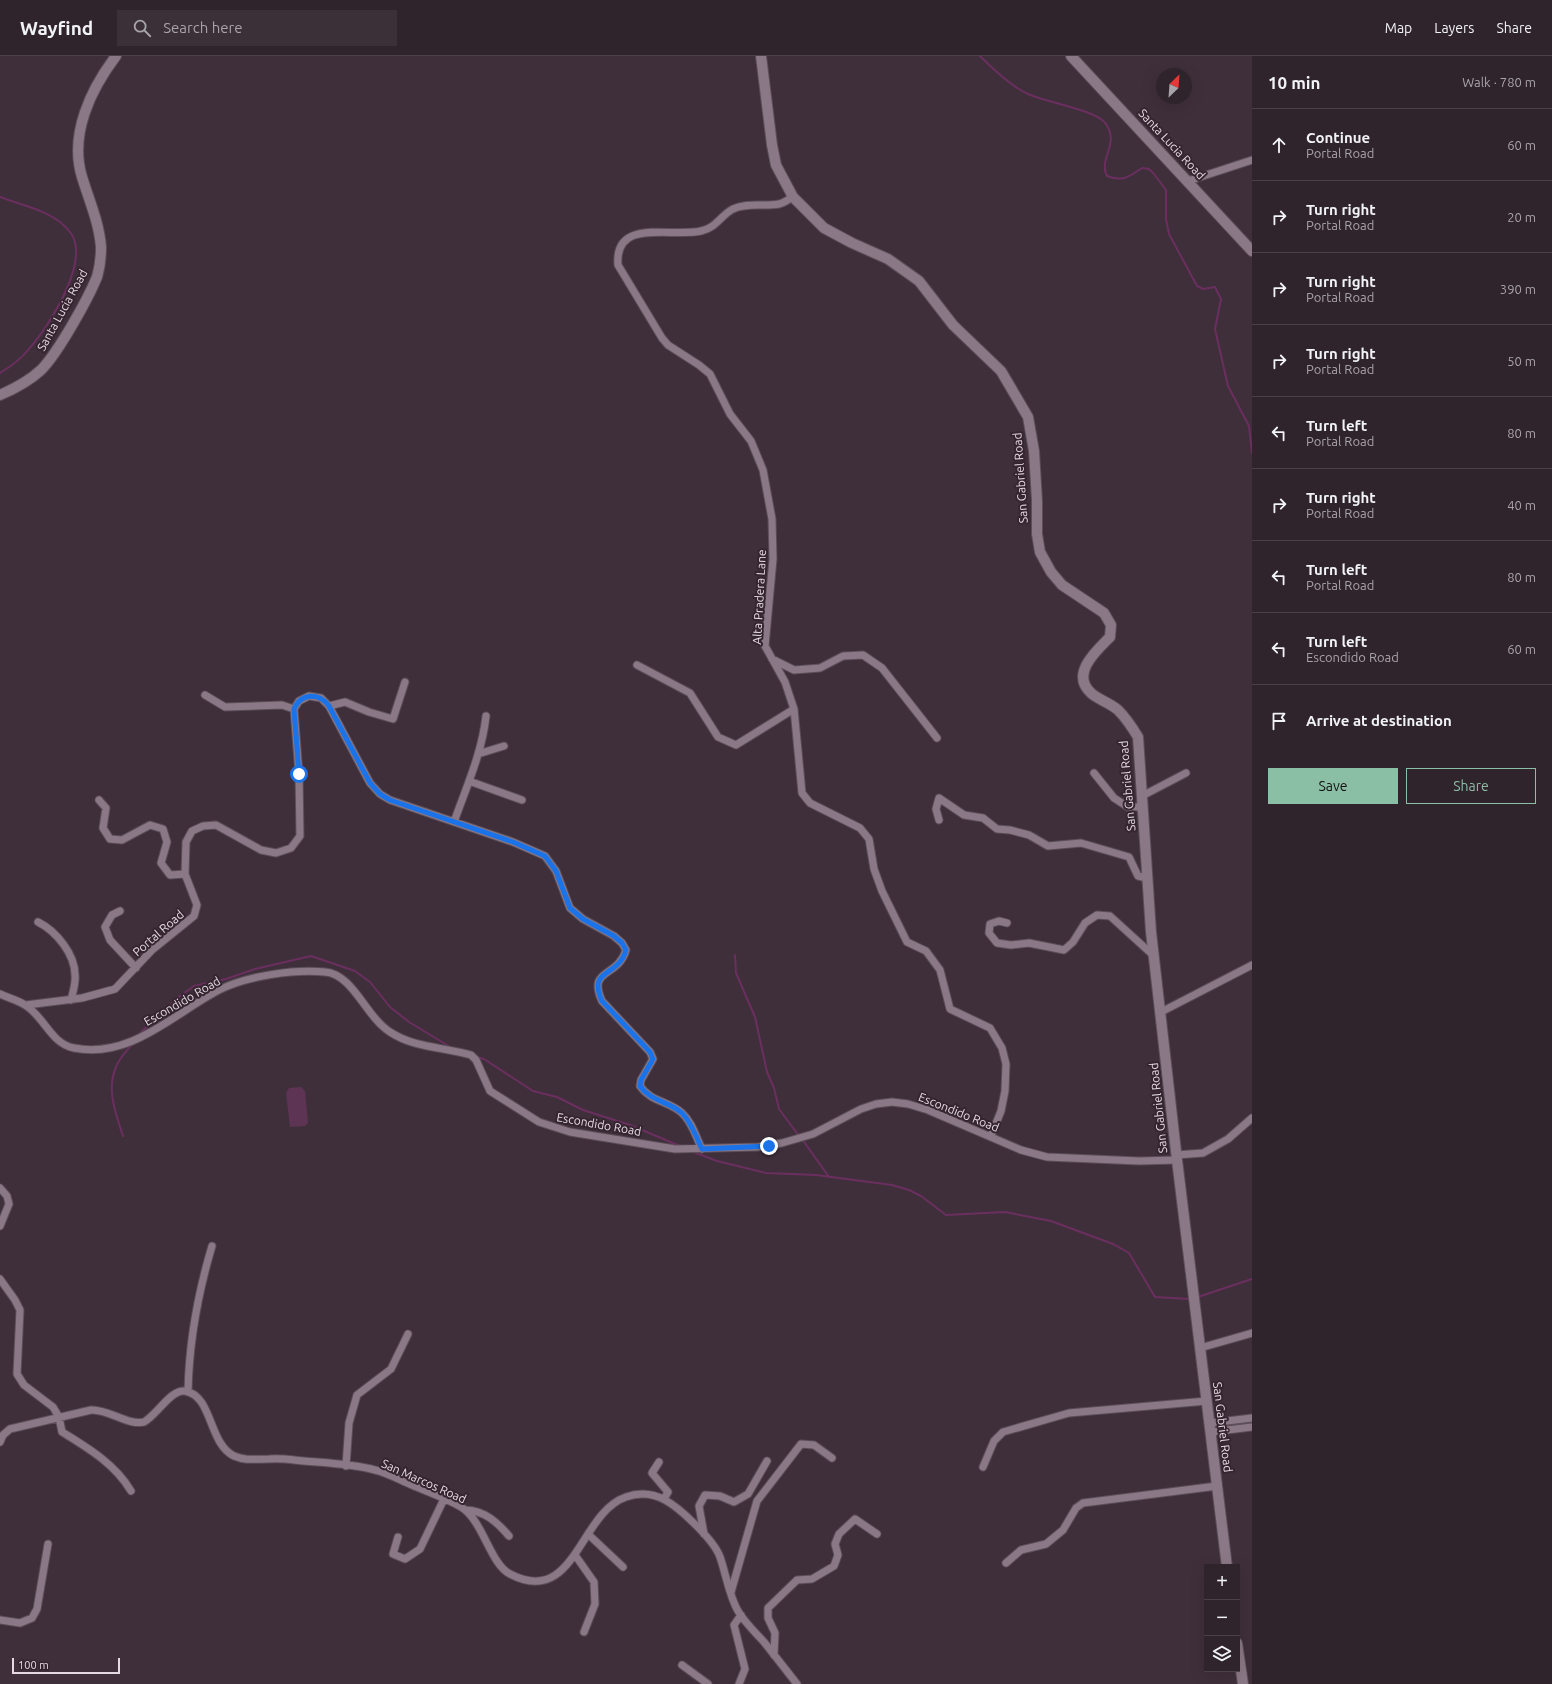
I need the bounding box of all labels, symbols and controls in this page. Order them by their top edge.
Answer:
search box [117,10,397,46]
text: Wayfind [20,17,93,39]
icon: search [131,17,153,39]
text: Search here [163,19,242,36]
text: Map [1385,20,1412,36]
text: Layers [1434,20,1474,36]
text: Share [1496,20,1532,36]
north arrow [1156,68,1192,104]
text: 10 min [1268,73,1321,92]
text: Walk · 780 m [1462,75,1536,89]
street label: Santa Lucia Road [1136,106,1208,182]
text: Continue [1306,129,1370,146]
icon: ahead [1268,134,1290,156]
text: 60 m [1507,138,1536,152]
text: Portal Road [1306,146,1374,160]
text: Turn right [1306,201,1376,218]
icon: right [1268,206,1290,228]
text: 20 m [1507,210,1536,224]
text: Portal Road [1306,218,1374,232]
street label: Santa Lucia Road [34,267,90,353]
text: Turn right [1306,273,1376,290]
icon: right [1268,278,1290,300]
text: 390 m [1500,282,1536,296]
text: Portal Road [1306,290,1374,304]
text: Turn right [1306,345,1376,362]
icon: right [1268,350,1290,372]
text: 50 m [1507,354,1536,368]
text: Portal Road [1306,362,1374,376]
text: Turn left [1306,417,1367,434]
icon: left [1268,422,1290,444]
text: 80 m [1507,426,1536,440]
street label: San Gabriel Road [1010,432,1030,524]
text: Portal Road [1306,434,1374,448]
text: Turn right [1306,489,1376,506]
icon: right [1268,494,1290,516]
text: 40 m [1507,498,1536,512]
text: Portal Road [1306,506,1374,520]
street label: Alta Pradera Lane [750,549,768,645]
text: Turn left [1306,561,1367,578]
icon: left [1268,566,1290,588]
text: 80 m [1507,570,1536,584]
text: Portal Road [1306,578,1374,592]
text: Turn left [1306,633,1367,650]
icon: left [1268,638,1290,660]
text: 60 m [1507,642,1536,656]
text: Escondido Road [1306,650,1399,664]
icon: arrive [1268,710,1290,732]
text: Arrive at destination [1306,712,1452,729]
street label: San Gabriel Road [1117,740,1137,832]
route start [290,765,308,783]
button: Save [1268,768,1398,804]
button: Share [1406,768,1536,804]
street label: Portal Road [130,907,186,959]
street label: Escondido Road [142,974,222,1028]
street label: San Gabriel Road [1147,1062,1169,1154]
street label: Escondido Road [917,1090,1001,1134]
street label: Escondido Road [556,1110,642,1138]
route end [760,1137,778,1155]
street label: San Gabriel Road [1211,1381,1235,1473]
street label: San Marcos Road [380,1456,468,1506]
map controls [1204,1564,1240,1672]
button: + [1204,1564,1240,1600]
button: − [1204,1600,1240,1636]
button: layers [1204,1636,1240,1672]
scale bar [12,1656,120,1675]
text: 100 m [18,1659,49,1671]

